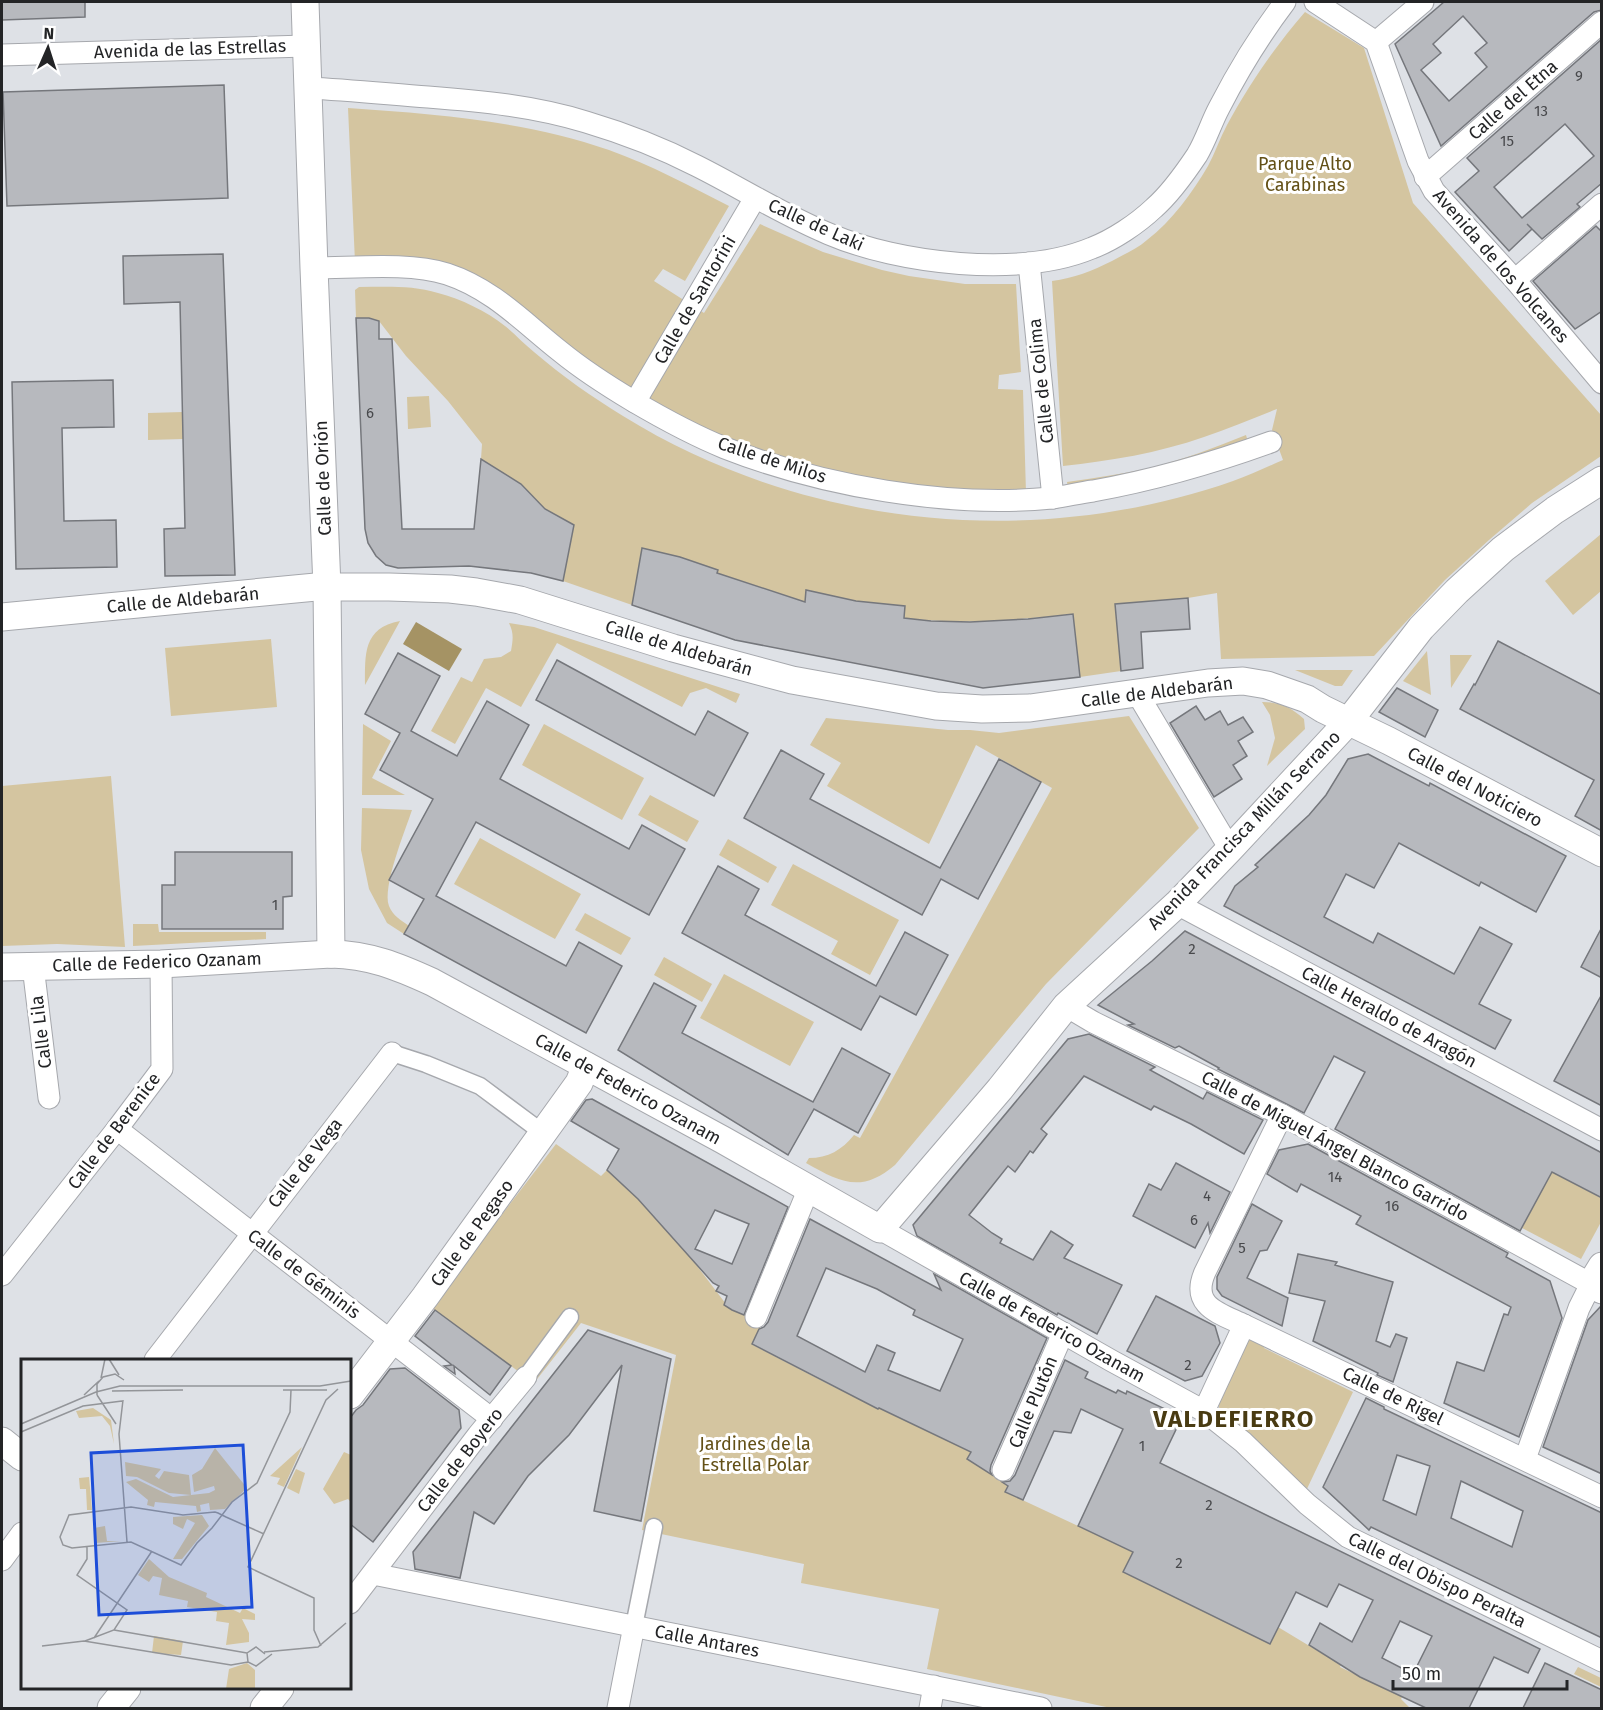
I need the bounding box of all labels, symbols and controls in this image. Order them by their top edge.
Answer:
north arrow [18,18,78,78]
text: N [43,24,55,43]
street label: Avenida de las Estrellas [94,35,286,63]
street label: Calle del Etna [1464,55,1562,145]
house number: 9 [1575,67,1583,85]
house number: 13 [1534,102,1548,120]
house number: 15 [1500,132,1514,150]
park label: Parque Alto Carabinas [1258,153,1352,196]
street label: Avenida de los Volcanes [1428,185,1574,347]
street label: Calle de Laki [765,194,867,256]
street label: Calle de Santorini [649,232,741,368]
street label: Calle de Colima [1023,317,1059,445]
house number: 6 [366,404,374,422]
street label: Calle de Orión [310,420,336,536]
street label: Calle de Milos [715,432,829,488]
street label: Calle de Aldebarán [106,582,260,618]
street label: Calle de Aldebarán [603,615,755,681]
street label: Calle de Aldebarán [1080,672,1234,712]
street label: Avenida Francisca Millán Serrano [1143,726,1345,934]
street label: Calle del Noticiero [1404,742,1546,832]
house number: 1 [272,896,278,914]
house number: 2 [1188,940,1196,958]
street label: Calle de Federico Ozanam [52,947,262,977]
street label: Calle Heraldo de Aragón [1298,961,1480,1073]
street label: Calle Lila [26,994,56,1070]
street label: Calle de Federico Ozanam [531,1029,725,1149]
street label: Calle de Miguel Ángel Blanco Garrido [1198,1065,1473,1226]
street label: Calle de Berenice [63,1068,165,1194]
street label: Calle de Vega [263,1114,347,1212]
house number: 14 [1328,1168,1342,1186]
street label: Calle de Pegaso [426,1175,518,1291]
house number: 4 [1203,1187,1211,1205]
house number: 16 [1385,1197,1399,1215]
house number: 6 [1190,1211,1198,1229]
street label: Calle de Géminis [243,1224,365,1324]
house number: 5 [1238,1239,1246,1257]
street label: Calle de Federico Ozanam [955,1267,1149,1387]
street label: Calle Plutón [1004,1353,1062,1451]
house number: 2 [1184,1356,1192,1374]
inset map [21,1359,351,1689]
street label: Calle de Rigel [1339,1362,1447,1430]
street label: Calle de Boyero [412,1403,508,1517]
district label: VALDEFIERRO [1152,1405,1315,1433]
park label: Jardines de la Estrella Polar [699,1433,811,1476]
house number: 1 [1139,1437,1145,1455]
house number: 2 [1205,1496,1213,1514]
street label: Calle del Obispo Peralta [1345,1527,1529,1633]
house number: 2 [1175,1554,1183,1572]
street label: Calle Antares [653,1620,761,1662]
scale bar [1393,1653,1567,1691]
text: 50 m [1402,1663,1441,1685]

